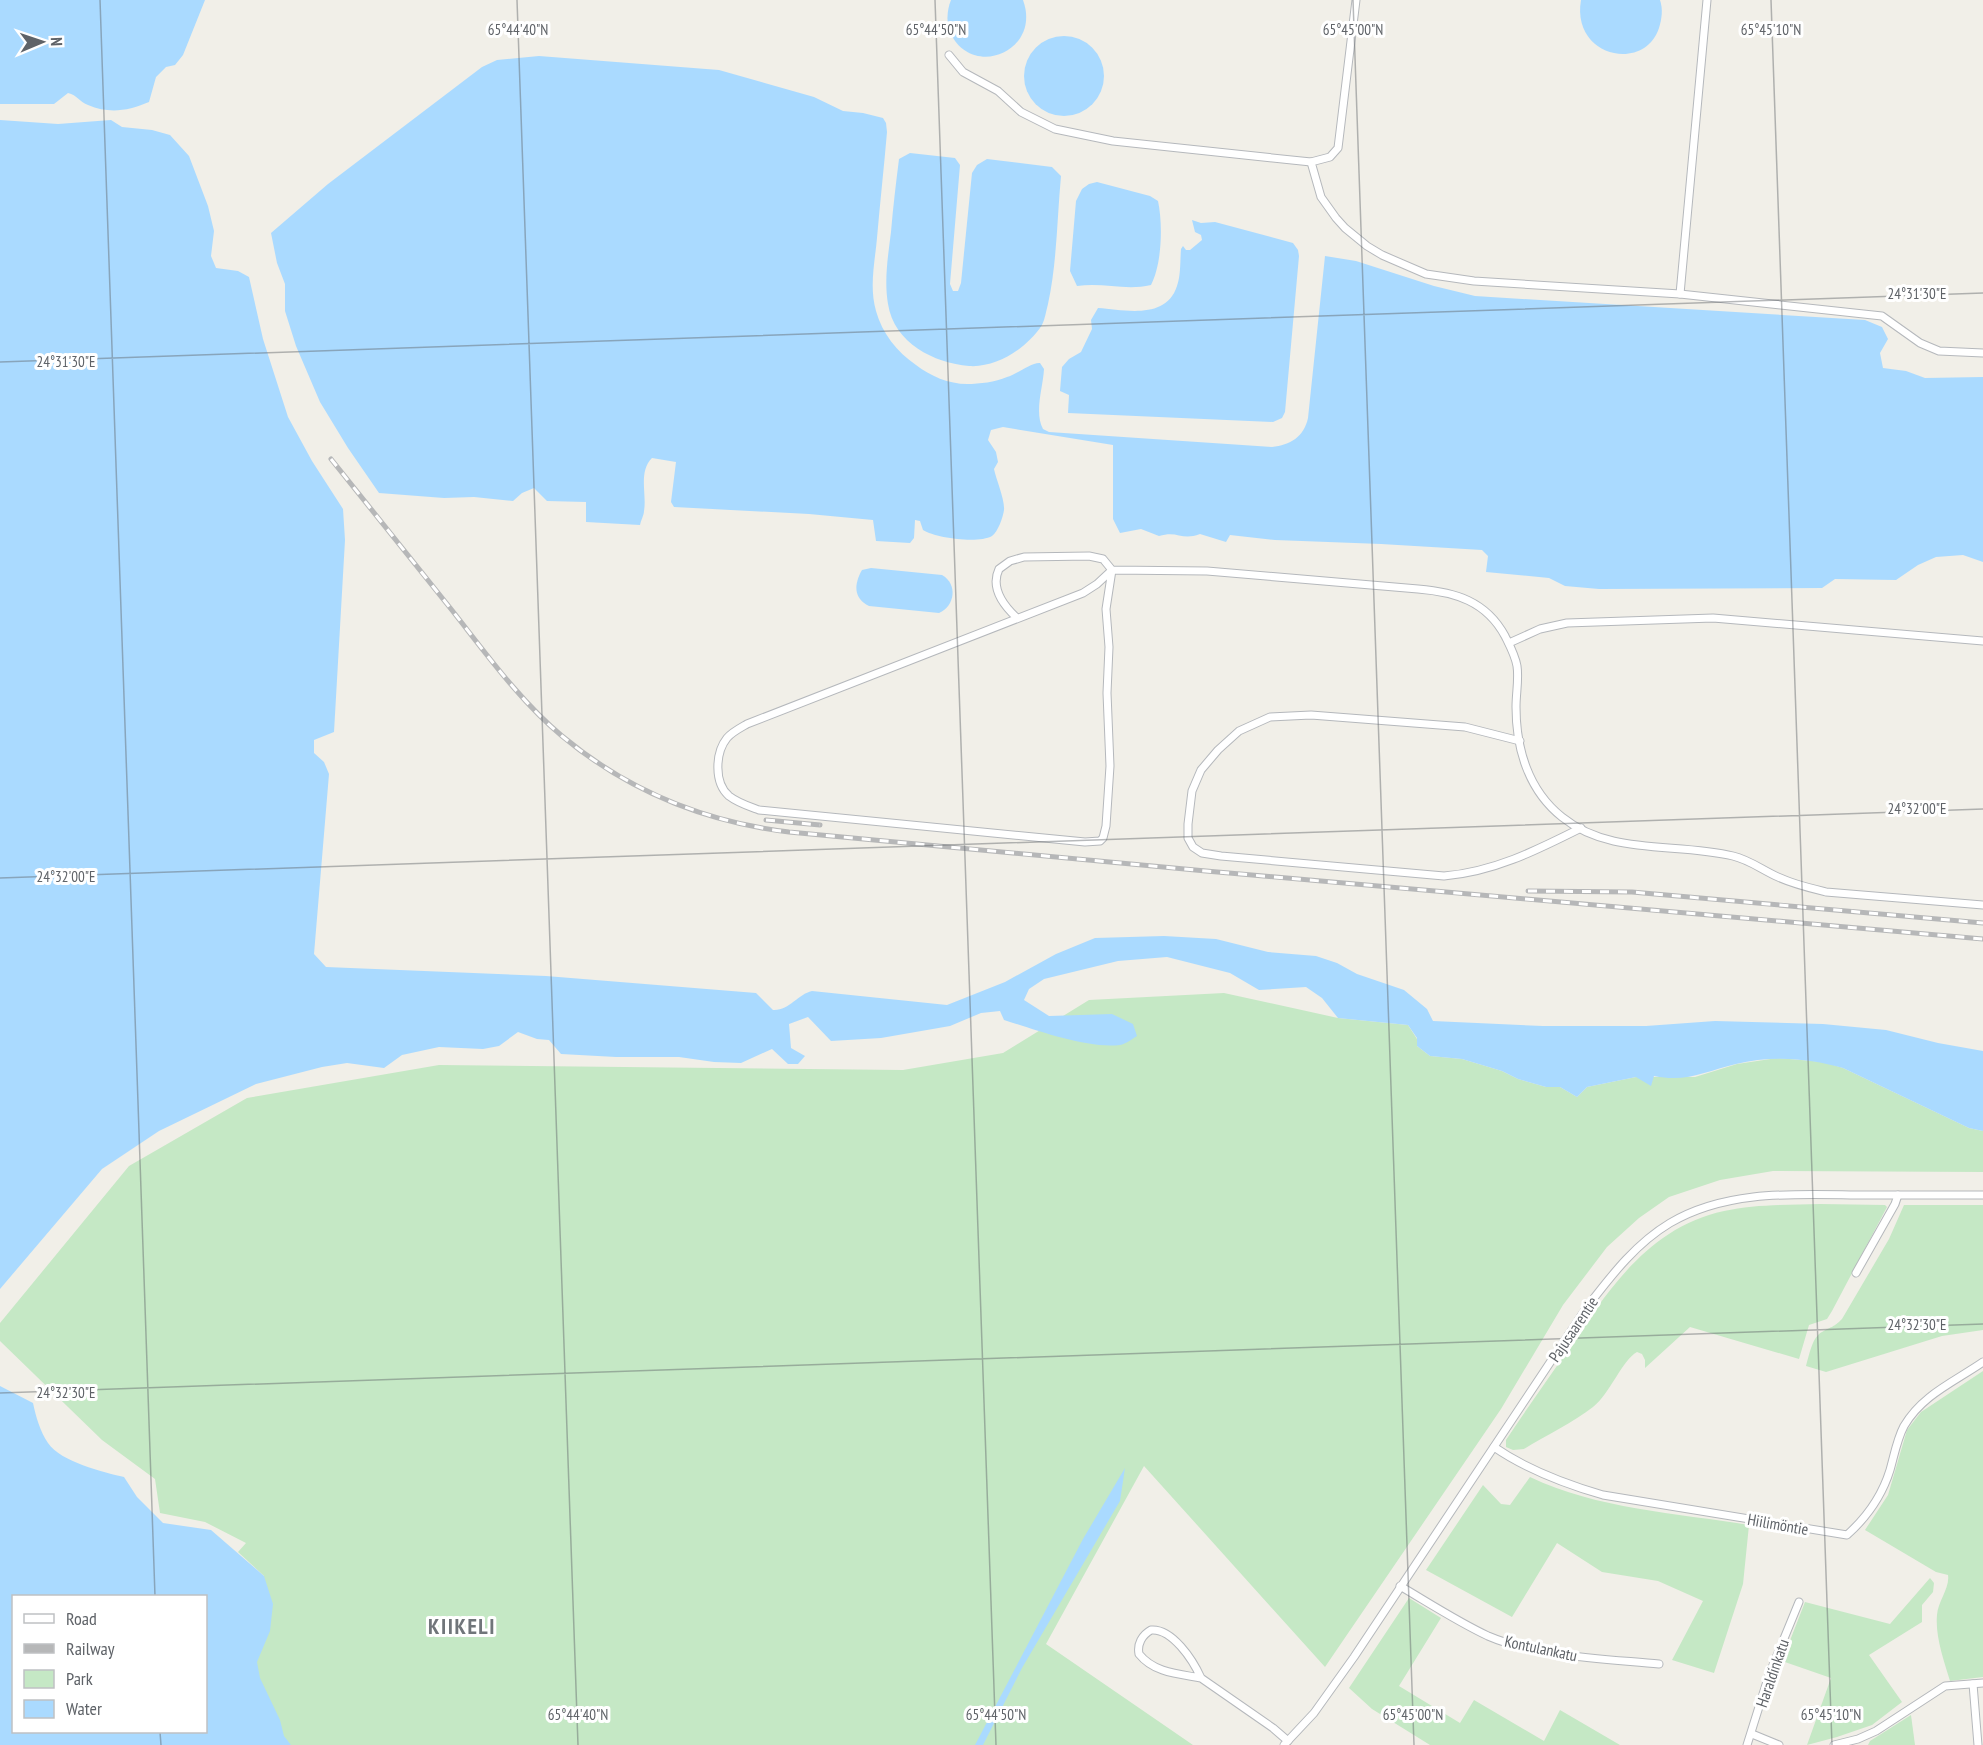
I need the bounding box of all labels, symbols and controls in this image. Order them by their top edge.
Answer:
north arrow [12,12,72,72]
text: 65°44'40"N [488,20,548,39]
text: 65°44'50"N [906,20,966,39]
text: 65°45'00"N [1323,20,1383,39]
text: 65°45'10"N [1741,20,1801,39]
text: N [47,37,67,46]
text: 24°31'30"E [1887,284,1947,303]
text: 24°31'30"E [36,352,96,371]
text: 24°32'00"E [1887,799,1947,818]
text: 24°32'00"E [36,867,96,886]
street label: Pajusaarentie [1544,1293,1602,1365]
text: 24°32'30"E [1887,1315,1947,1334]
text: 24°32'30"E [36,1383,96,1402]
street label: Hiilimöntie [1746,1509,1810,1539]
legend [12,1595,207,1733]
text: Road [66,1607,97,1630]
district label: KIIKELI [428,1612,496,1640]
street label: Kontulankatu [1503,1631,1579,1665]
street label: Haraldinkatu [1751,1636,1793,1710]
text: Railway [66,1637,115,1660]
text: Park [66,1667,93,1690]
text: Water [66,1697,102,1720]
text: 65°44'40"N [548,1705,608,1724]
text: 65°44'50"N [966,1705,1026,1724]
text: 65°45'00"N [1383,1705,1443,1724]
text: 65°45'10"N [1801,1705,1861,1724]

